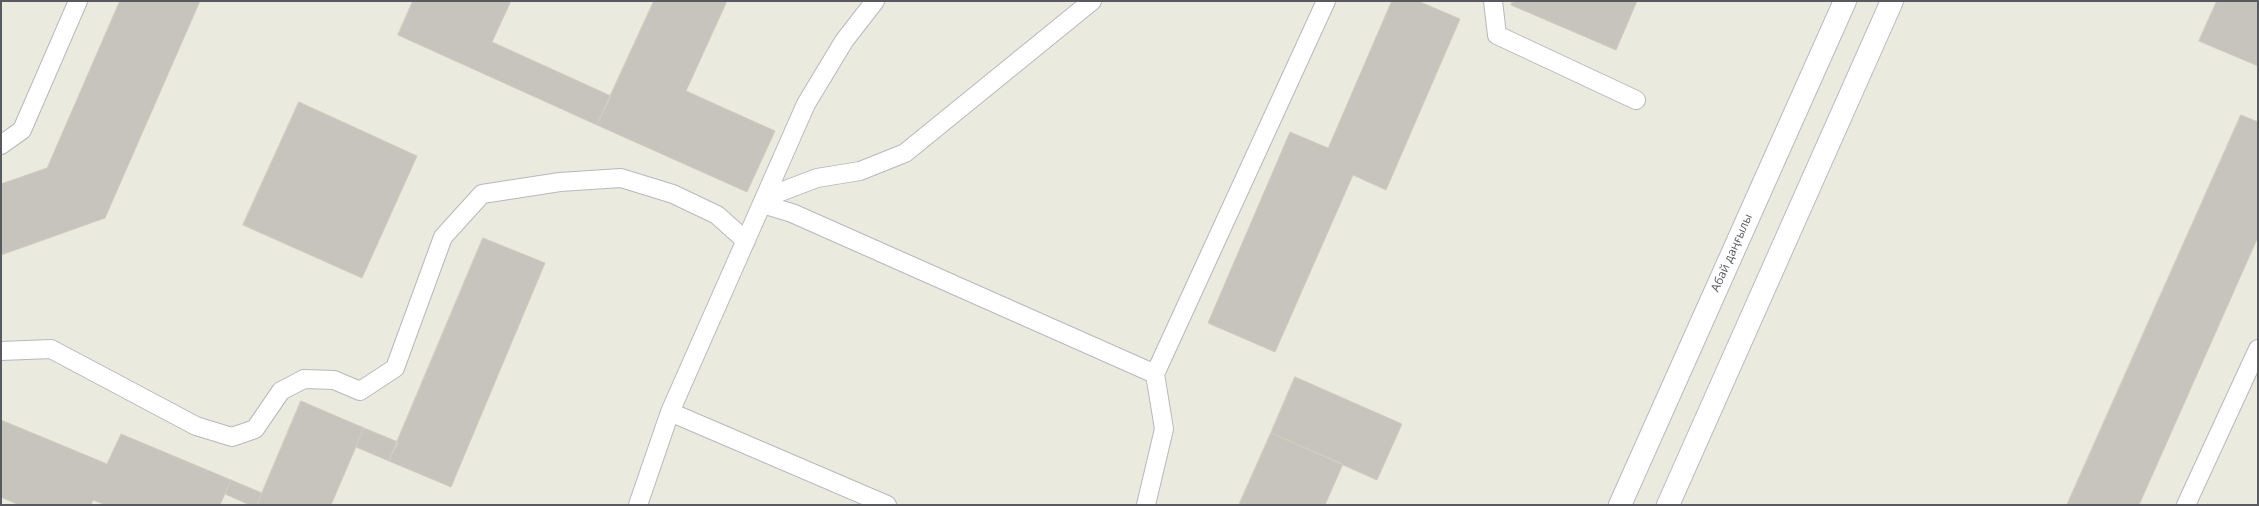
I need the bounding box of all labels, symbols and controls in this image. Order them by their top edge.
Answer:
street label: Абай даңғылы [1708,212,1756,294]

